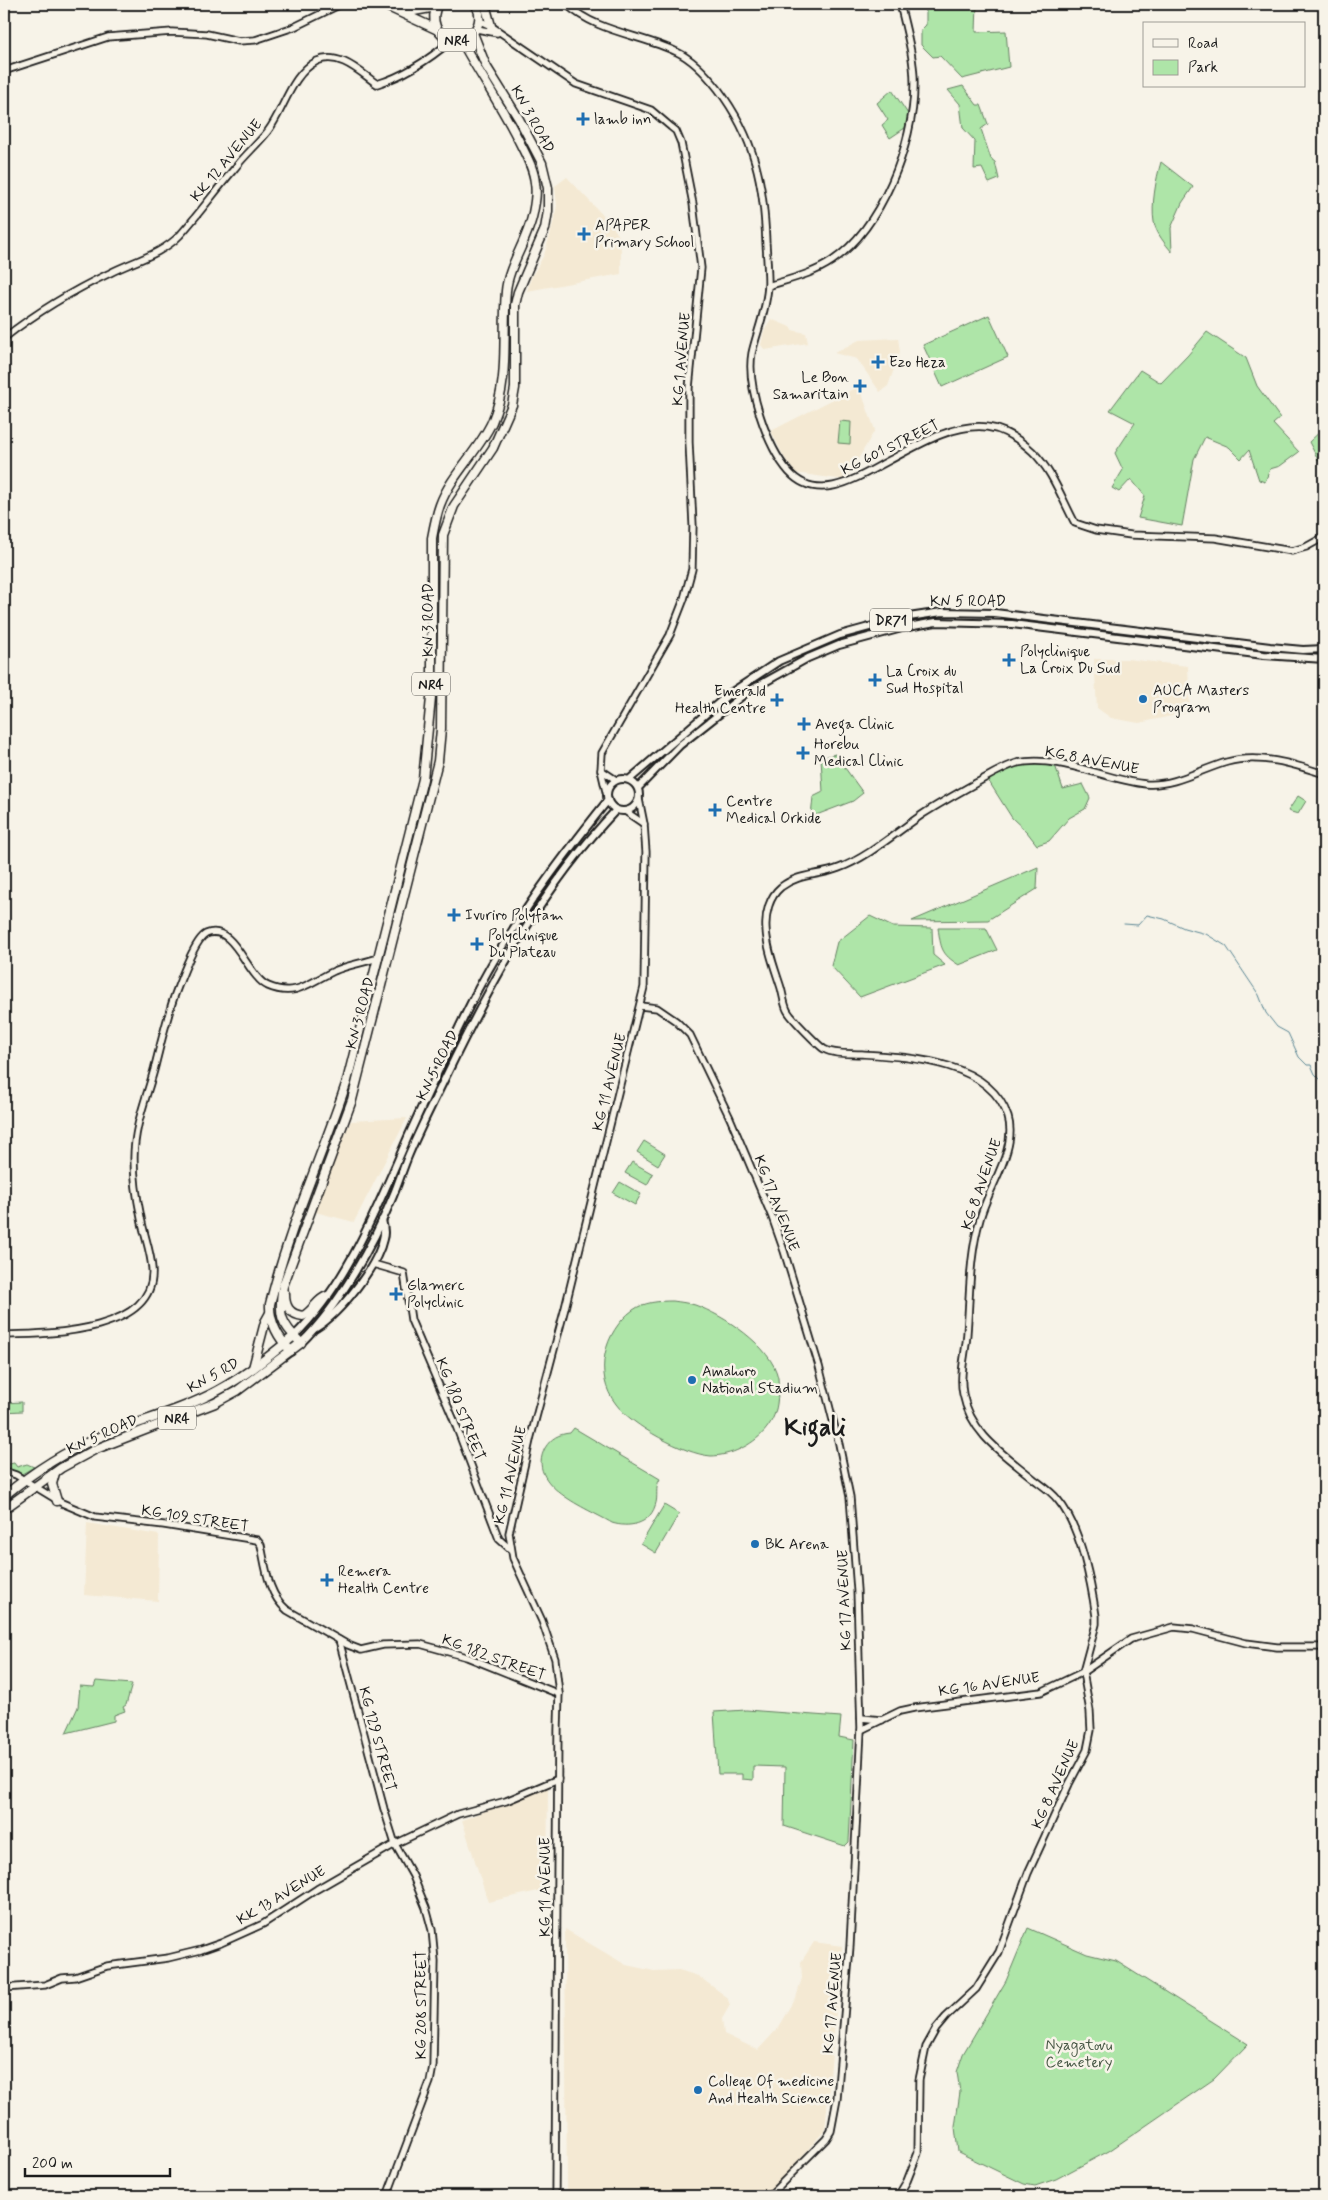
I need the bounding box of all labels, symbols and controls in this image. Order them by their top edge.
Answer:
legend [1143,22,1306,88]
road number: NR4 [438,28,476,52]
text: Road [1188,34,1218,54]
text: Park [1188,58,1218,78]
street label: KN 3 ROAD [505,82,559,157]
place label: lamb inn [594,110,651,130]
marker: lamb inn [576,112,590,126]
street label: KK 12 AVENUE [186,115,267,206]
place label: APAPER Primary School [595,216,694,253]
marker: APAPER Primary School [577,227,591,241]
street label: KG 1 AVENUE [668,311,696,407]
place label: Ezo Heza [889,353,946,373]
marker: Ezo Heza [871,355,885,369]
place label: Le Bon Samaritain [773,368,849,405]
marker: Le Bon Samaritain [853,379,867,393]
street label: KG 601 STREET [838,415,943,480]
street label: KN 3 ROAD [419,583,439,657]
street label: KN 5 ROAD [930,592,1006,612]
road number: DR71 [870,608,912,632]
place label: Polyclinique La Croix Du Sud [1020,642,1120,679]
marker: Polyclinique La Croix Du Sud [1002,653,1016,667]
place label: La Croix du Sud Hospital [886,662,963,699]
road number: NR4 [412,672,450,696]
marker: La Croix du Sud Hospital [868,673,882,687]
place label: AUCA Masters Program [1153,681,1250,718]
place label: Emerald Health Centre [675,682,766,719]
marker: Emerald Health Centre [770,693,784,707]
marker: AUCA Masters Program [1137,693,1149,705]
place label: Avega Clinic [815,715,894,736]
marker: Avega Clinic [797,717,811,731]
place label: Horebu Medical Clinic [814,735,904,772]
street label: KG 8 AVENUE [1043,742,1141,780]
marker: Horebu Medical Clinic [796,746,810,760]
place label: Centre Medical Orkide [726,792,821,829]
marker: Centre Medical Orkide [708,803,722,817]
place label: Ivuriro Polyfam [465,906,563,926]
marker: Ivuriro Polyfam [447,908,461,922]
place label: Polyclinique Du Plateau [488,926,558,963]
marker: Polyclinique Du Plateau [470,937,484,951]
street label: KN 3 ROAD [342,975,380,1052]
street label: KN 5 ROAD [412,1027,464,1104]
street label: KG 11 AVENUE [588,1031,632,1133]
street label: KG 8 AVENUE [957,1136,1007,1233]
street label: KG 17 AVENUE [749,1152,804,1254]
place label: Glamerc Polyclinic [407,1276,465,1313]
marker: Glamerc Polyclinic [389,1287,403,1301]
street label: KN 5 RD [184,1353,243,1398]
street label: KG 180 STREET [430,1355,490,1464]
place label: Amahoro National Stadium [702,1362,818,1399]
marker: Amahoro National Stadium [686,1374,698,1386]
road number: NR4 [158,1406,196,1430]
street label: KN 5 ROAD [64,1410,141,1460]
district label: Kigali [784,1412,846,1447]
street label: KG 11 AVENUE [490,1424,532,1526]
street label: KG 109 STREET [140,1501,250,1537]
place label: BK Arena [765,1535,830,1555]
marker: BK Arena [749,1538,761,1550]
street label: KG 17 AVENUE [833,1549,857,1651]
place label: Remera Health Centre [338,1562,429,1599]
marker: Remera Health Centre [320,1573,334,1587]
street label: KG 182 STREET [439,1630,549,1686]
street label: KG 16 AVENUE [937,1668,1041,1702]
street label: KG 129 STREET [353,1685,401,1794]
street label: KG 8 AVENUE [1027,1736,1085,1832]
street label: KG 11 AVENUE [536,1837,556,1937]
street label: KK 13 AVENUE [233,1861,330,1930]
street label: KG 208 STREET [412,1950,432,2060]
street label: KG 17 AVENUE [819,1952,847,2054]
park label: Nyagatovu Cemetery [1045,2036,1113,2073]
place label: College Of medicine And Health Science [708,2072,834,2109]
marker: College Of medicine And Health Science [692,2084,704,2096]
scale bar [25,2145,170,2177]
text: 200 m [32,2154,73,2174]

